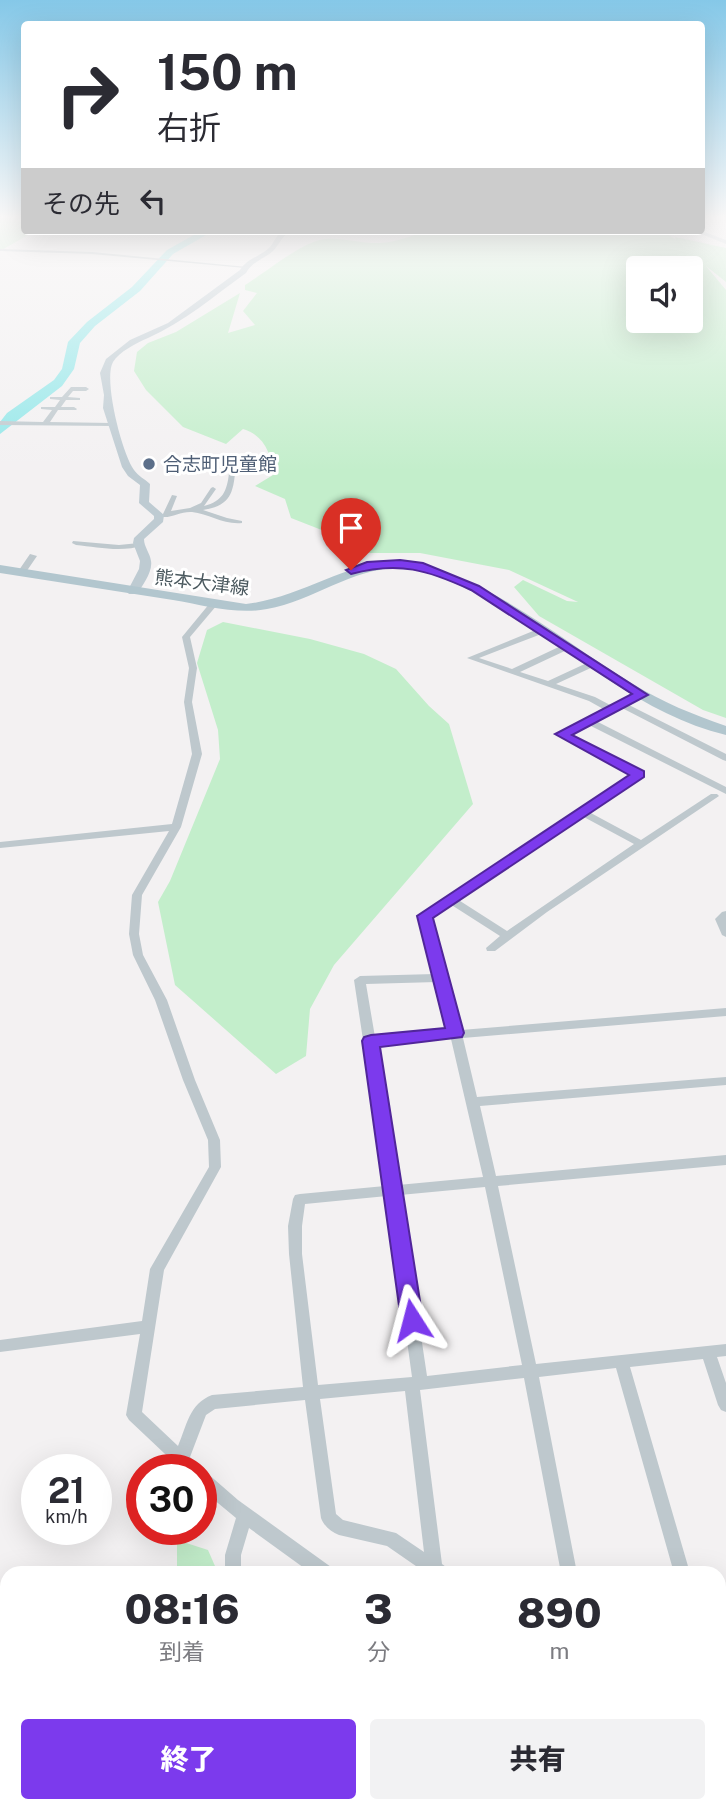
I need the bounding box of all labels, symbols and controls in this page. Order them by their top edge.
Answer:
text: 150 m [157,43,298,101]
icon: right [42,49,133,140]
text: 右折 [157,109,221,146]
icon: left [134,182,172,220]
text: その先 [42,188,120,219]
map controls [626,256,703,333]
button: sound [626,256,703,333]
place label: 合志町児童館 [163,453,277,475]
marker: 合志町児童館 [141,456,157,472]
pin [321,498,381,570]
icon: arrive [332,509,370,547]
street label: 熊本大津線 [154,565,250,599]
position arrow [375,1283,449,1357]
speed limit sign: 30 [126,1454,217,1545]
text: 21 [48,1470,85,1511]
text: km/h [45,1506,88,1527]
text: 08:16 [124,1584,240,1633]
text: 3 [364,1584,393,1633]
text: 890 [517,1588,602,1637]
text: m [549,1637,569,1664]
text: 到着 [159,1638,205,1665]
text: 分 [367,1638,390,1665]
button: 終了 [21,1719,356,1799]
button: 共有 [370,1719,705,1799]

